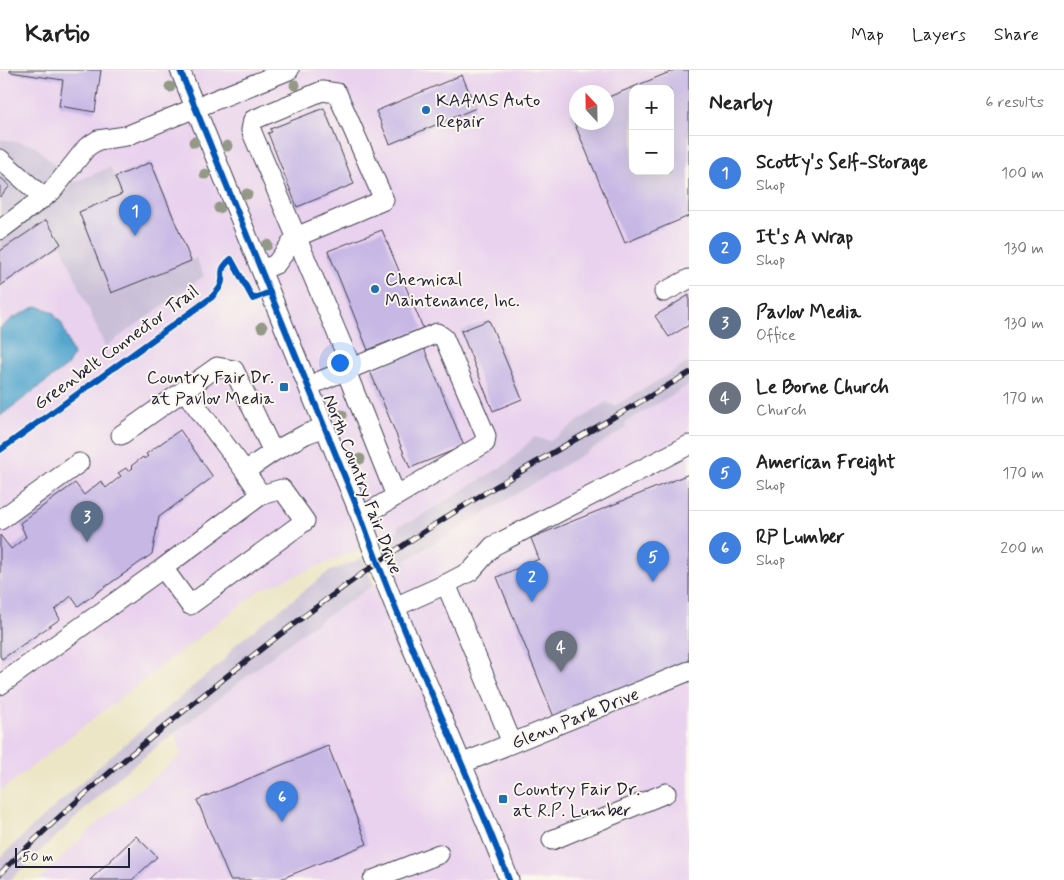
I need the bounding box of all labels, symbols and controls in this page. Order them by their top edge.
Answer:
text: Kartio [25,19,90,50]
text: Map [851,23,884,47]
text: Layers [912,23,966,47]
text: Share [994,23,1039,47]
north arrow [569,85,614,130]
map controls [629,85,674,175]
button: + [629,85,674,130]
place label: KAAMS Auto Repair [436,89,540,134]
text: Nearby [709,89,773,117]
text: 6 results [985,92,1044,113]
marker: KAAMS Auto Repair [420,104,432,116]
button: − [629,130,674,175]
text: Scotty's Self-Storage [756,150,928,175]
text: 1 [721,163,729,184]
text: 100 m [1001,163,1044,184]
text: Shop [756,175,785,196]
pin: 1 [119,195,151,236]
text: It's A Wrap [756,225,853,250]
text: 2 [721,238,729,259]
text: 130 m [1003,238,1044,259]
text: Shop [756,250,785,271]
place label: Chemical Maintenance, Inc. [385,268,520,313]
street label: Greenbelt Connector Trail [29,280,204,416]
marker: Chemical Maintenance, Inc. [369,283,381,295]
text: Pavlov Media [756,300,861,325]
text: 3 [721,313,729,334]
text: 130 m [1003,313,1044,334]
text: Office [756,325,796,346]
your location [327,350,353,376]
place label: Country Fair Dr. at Pavlov Media [147,366,274,411]
text: Le Borne Church [756,375,889,400]
marker: Country Fair Dr. at Pavlov Media [278,381,290,393]
text: 4 [720,388,730,409]
text: 170 m [1002,388,1044,409]
street label: North Country Fair Drive [317,391,407,578]
text: Church [756,400,807,421]
text: American Freight [756,450,896,475]
text: 5 [720,463,730,484]
text: 170 m [1002,463,1044,484]
text: Shop [756,475,785,496]
pin: 3 [71,501,103,542]
text: RP Lumber [756,525,845,550]
text: 6 [721,538,729,559]
text: 200 m [1000,538,1044,559]
pin: 5 [637,541,669,582]
text: Shop [756,550,785,571]
pin: 2 [516,561,548,602]
pin: 4 [545,631,577,672]
street label: Glenn Park Drive [508,682,643,755]
place label: Country Fair Dr. at R.P. Lumber [513,778,640,823]
pin: 6 [266,781,298,822]
marker: Country Fair Dr. at R.P. Lumber [497,793,509,805]
scale bar [15,845,130,868]
text: 50 m [22,848,53,866]

